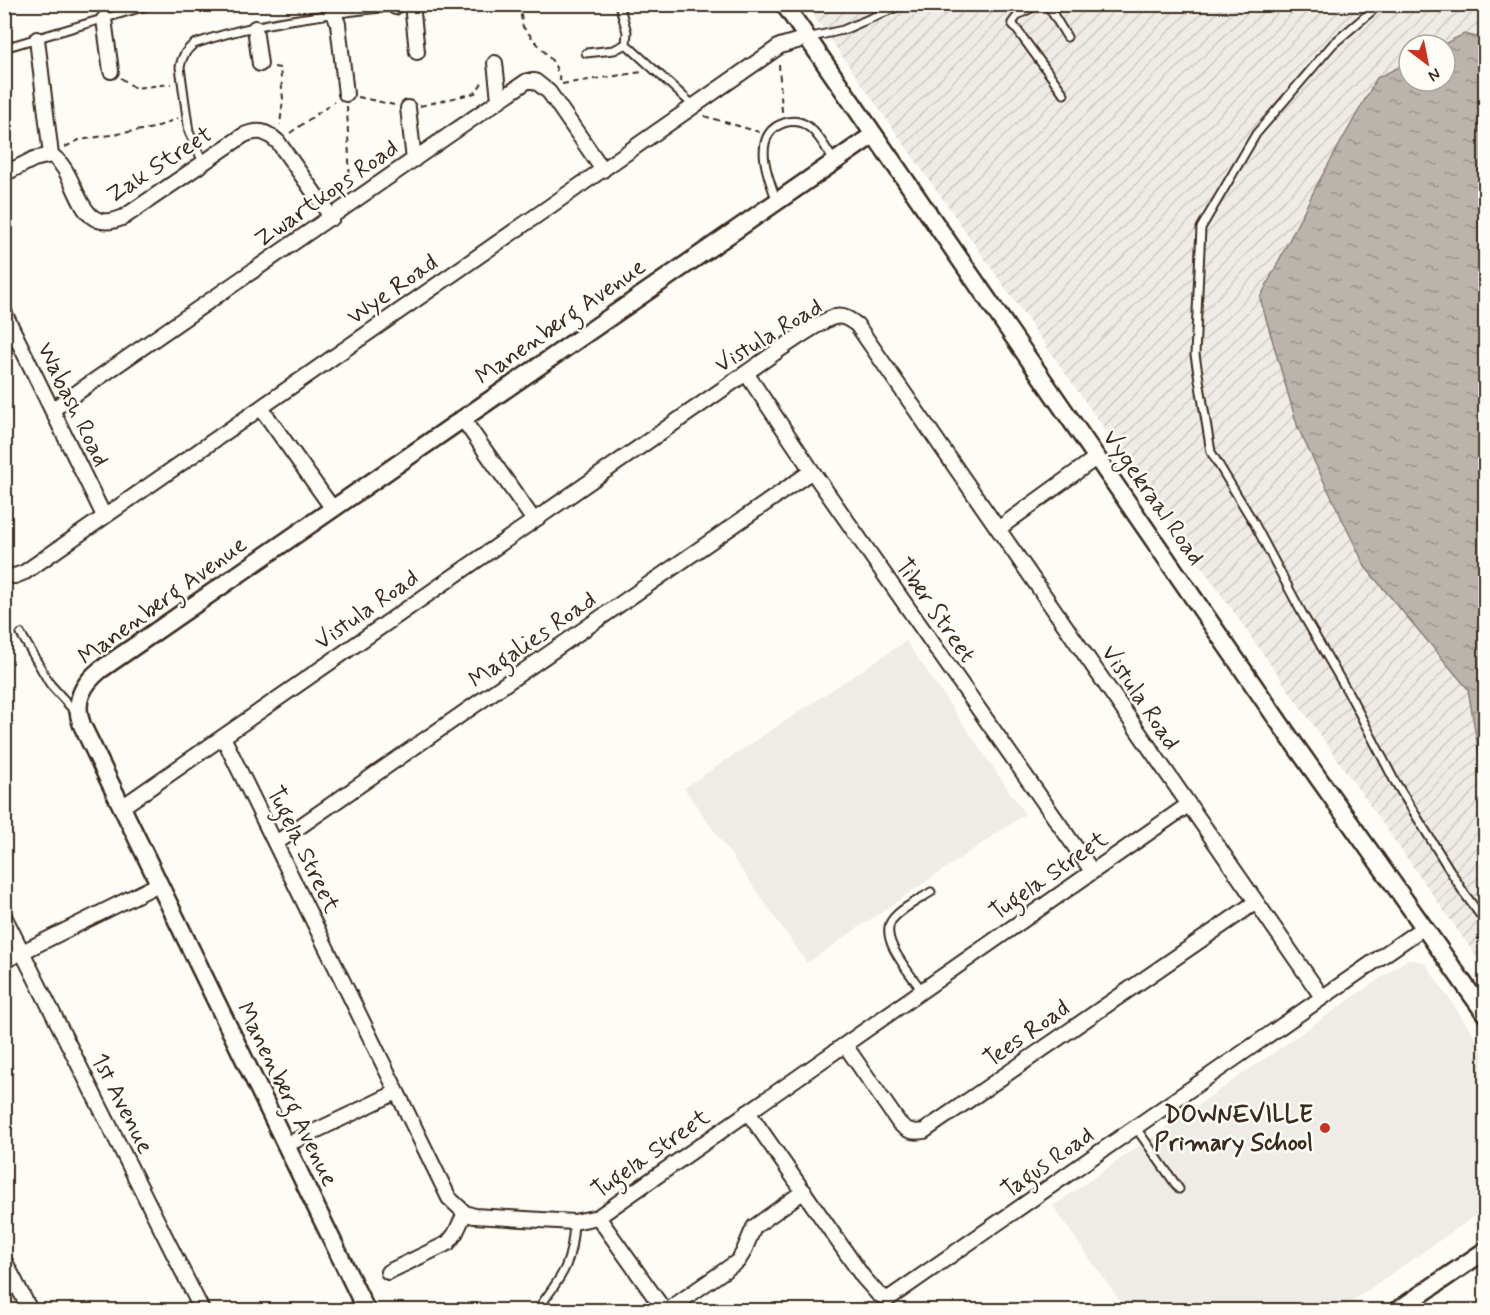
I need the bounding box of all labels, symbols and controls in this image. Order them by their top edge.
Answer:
north arrow [1397,33,1457,93]
text: N [1424,63,1444,86]
street label: Zak Street [101,119,219,211]
street label: Zwartkops Road [249,133,405,255]
street label: Wye Road [341,248,444,333]
street label: Manenberg Avenue [470,252,654,395]
street label: Vistula Road [709,292,828,381]
street label: Wabash Road [29,337,116,472]
street label: Vygekraal Road [1093,424,1211,573]
street label: Manenberg Avenue [72,529,255,675]
street label: Tiber Street [887,552,982,669]
street label: Vistula Road [309,563,425,658]
street label: Magalies Road [463,585,605,698]
street label: Vistula Road [1093,639,1186,757]
street label: Tugela Street [256,781,347,920]
street label: Tugela Street [984,824,1116,931]
street label: Tees Road [978,993,1076,1075]
street label: Manenberg Avenue [226,997,345,1193]
street label: 1st Avenue [83,1048,160,1159]
place label: DOWNEVILLE Primary School [1154,1100,1313,1159]
street label: Tugela Street [586,1102,718,1209]
street label: Tagus Road [995,1120,1102,1209]
marker: DOWNEVILLE Primary School [1318,1121,1332,1135]

